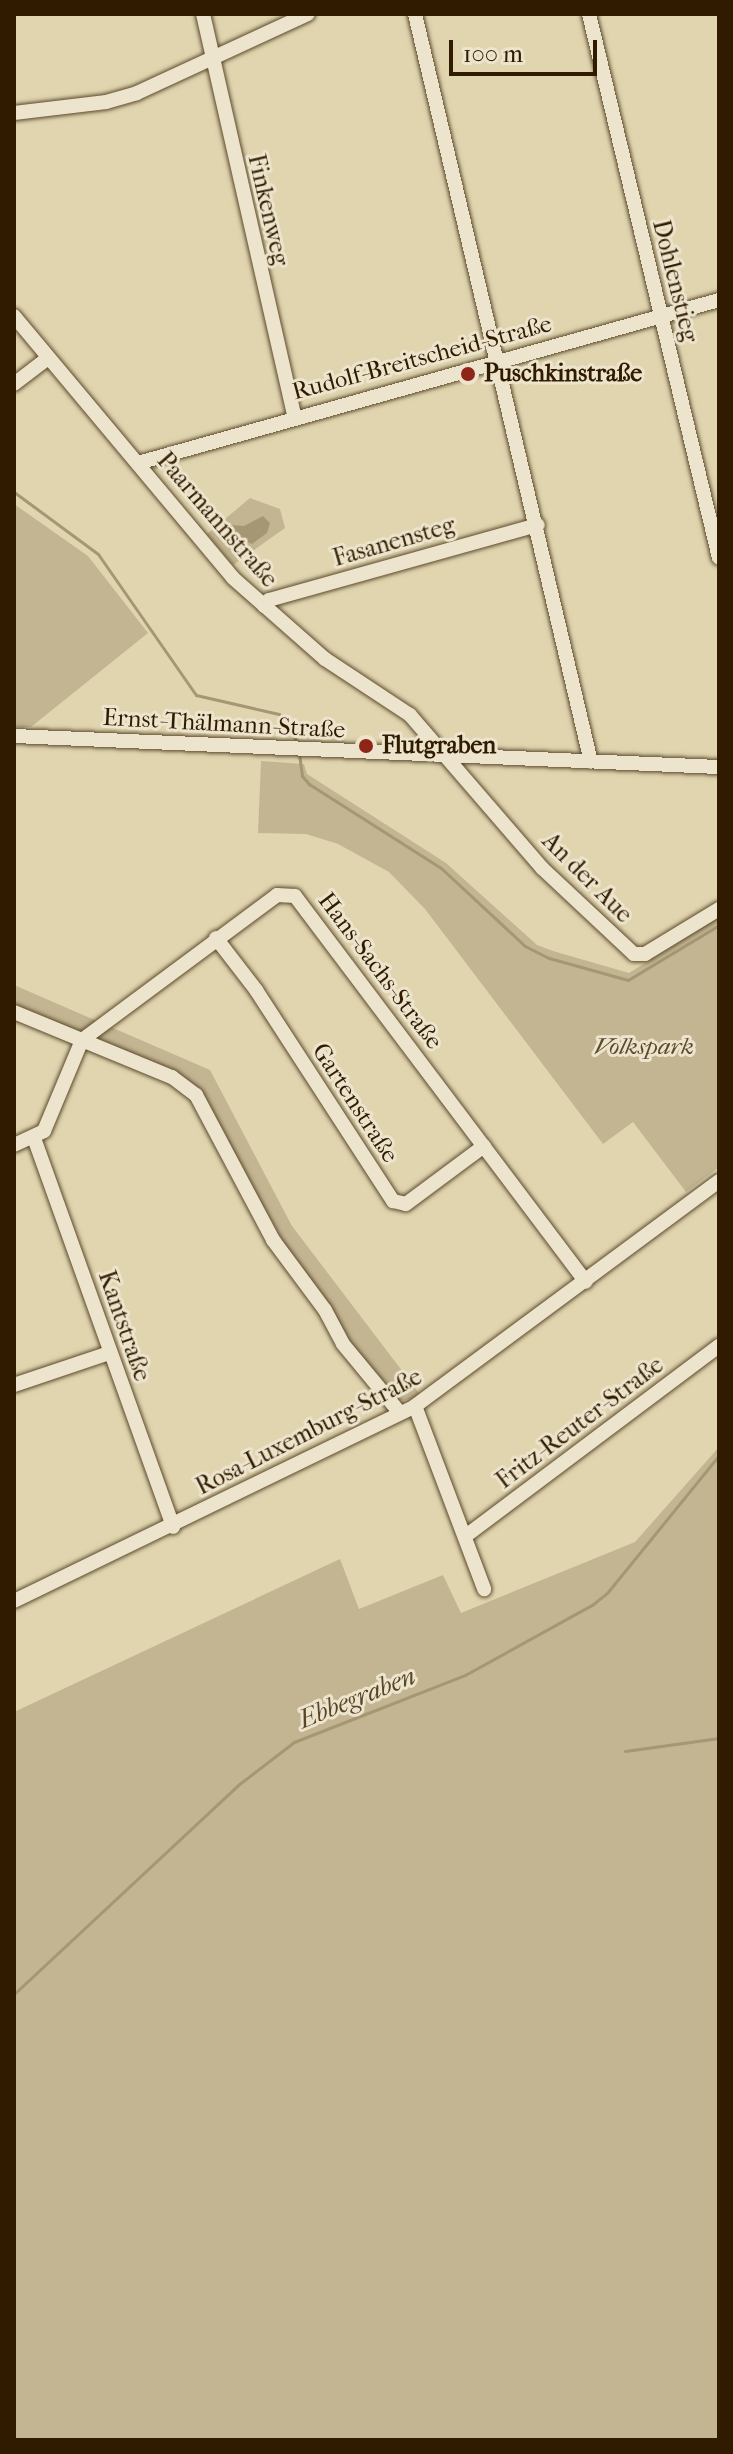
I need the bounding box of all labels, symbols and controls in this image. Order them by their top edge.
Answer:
scale bar [453,24,601,74]
text: 100 m [463,40,523,68]
street label: Finkenweg [241,152,295,268]
street label: Dohlenstieg [646,217,704,345]
street label: Rudolf-Breitscheid-Straße [289,309,555,407]
place label: Puschkinstraße [484,360,642,388]
marker: Puschkinstraße [459,365,477,383]
street label: Paarmannstraße [151,447,283,593]
street label: Fasanensteg [330,511,458,573]
street label: Ernst-Thälmann-Straße [102,703,346,745]
place label: Flutgraben [382,732,496,760]
marker: Flutgraben [357,737,375,755]
street label: An der Aue [536,827,638,929]
street label: Hans-Sachs-Straße [312,887,448,1055]
park label: Volkspark [594,1033,694,1061]
street label: Gartenstraße [306,1038,404,1168]
street label: Kantstraße [92,1267,156,1385]
street label: Fritz-Reuter-Straße [491,1351,669,1495]
street label: Rosa-Luxemburg-Straße [191,1362,427,1502]
water label: Ebbegraben [294,1660,420,1736]

